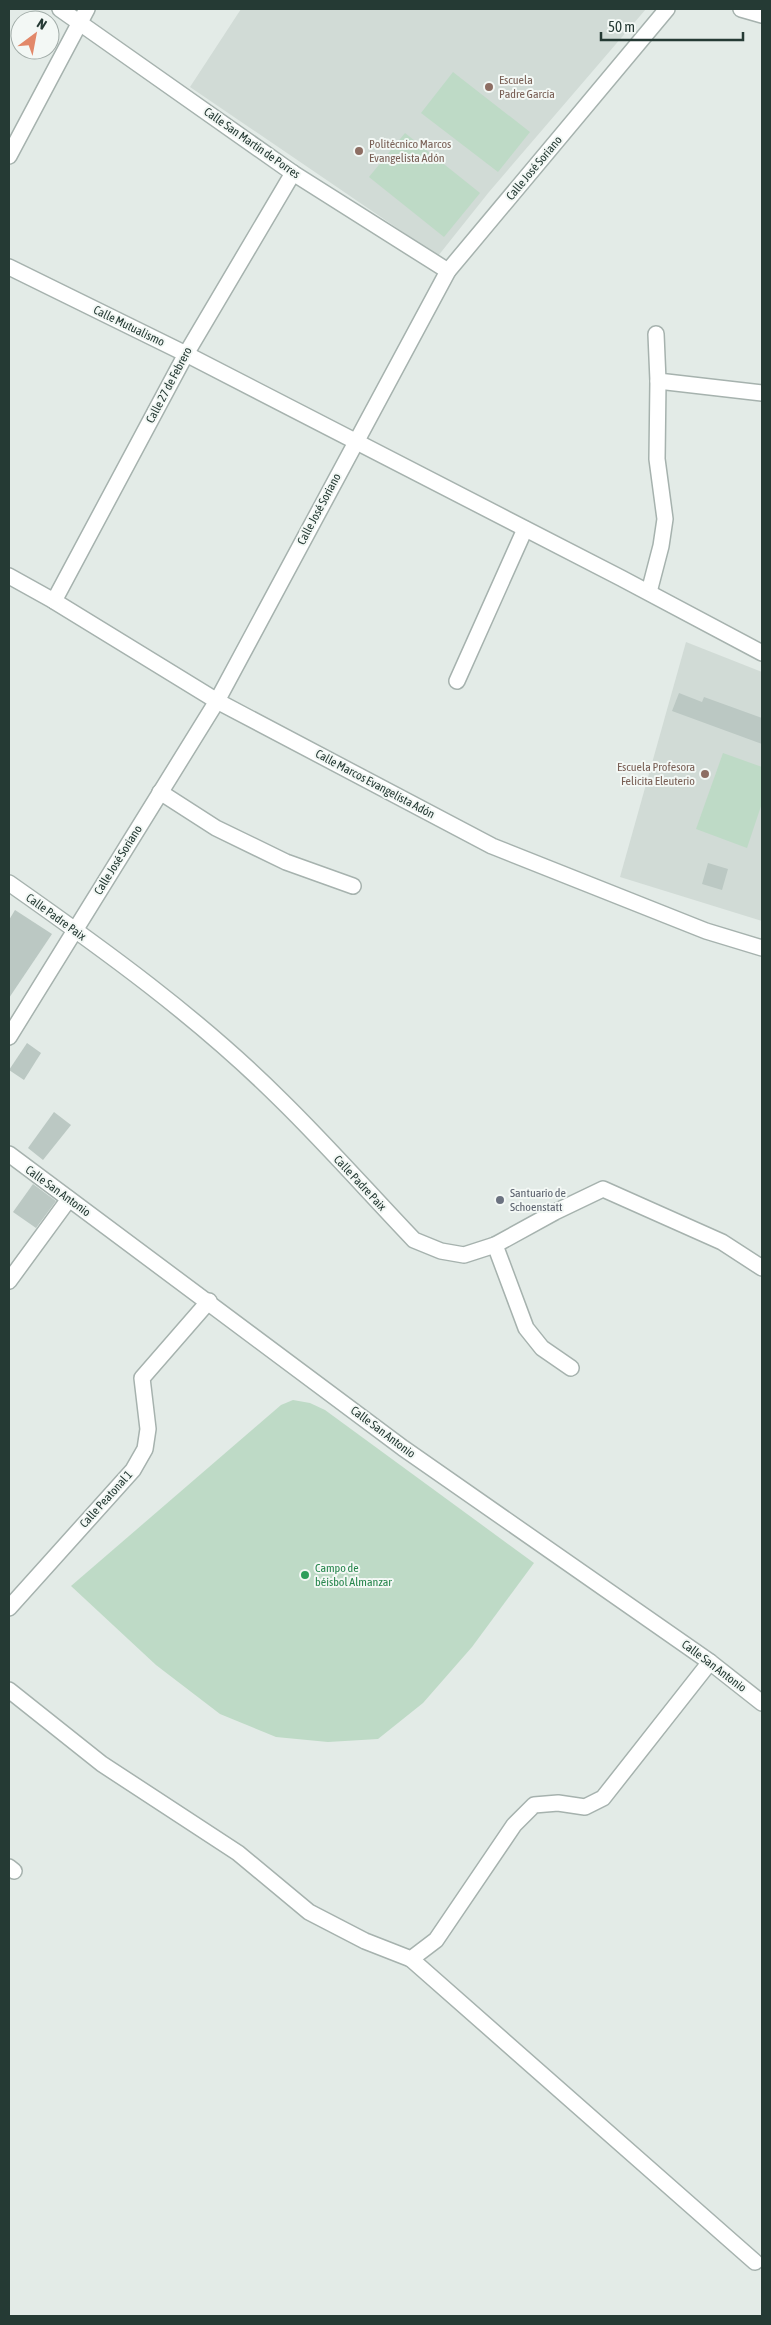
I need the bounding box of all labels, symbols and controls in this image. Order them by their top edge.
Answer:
north arrow [10,10,60,60]
scale bar [601,10,744,42]
text: N [34,15,50,33]
text: 50 m [608,18,635,35]
place label: Escuela Padre García [499,73,555,101]
marker: Escuela Padre García [483,81,495,93]
street label: Calle San Martín de Porres [201,105,303,181]
street label: Calle José Soriano [503,133,565,203]
place label: Politécnico Marcos Evangelista Adón [369,137,451,165]
marker: Politécnico Marcos Evangelista Adón [353,145,365,157]
street label: Calle Mutualismo [91,303,167,349]
street label: Calle 27 de Febrero [143,344,195,425]
street label: Calle José Soriano [294,470,344,547]
street label: Calle Marcos Evangelista Adón [313,747,437,821]
place label: Escuela Profesora Felicita Eleuterio [617,760,695,788]
marker: Escuela Profesora Felicita Eleuterio [699,768,711,780]
street label: Calle José Soriano [91,822,145,897]
street label: Calle Padre Paix [23,891,89,944]
street label: Calle Padre Paix [331,1152,389,1214]
street label: Calle San Antonio [23,1163,94,1220]
place label: Santuario de Schoenstatt [510,1186,566,1214]
marker: Santuario de Schoenstatt [494,1194,506,1206]
street label: Calle San Antonio [348,1403,418,1461]
street label: Calle Peatonal 1 [77,1467,136,1530]
place label: Campo de béisbol Almanzar [315,1561,392,1589]
marker: Campo de béisbol Almanzar [299,1569,311,1581]
street label: Calle San Antonio [679,1637,749,1695]

